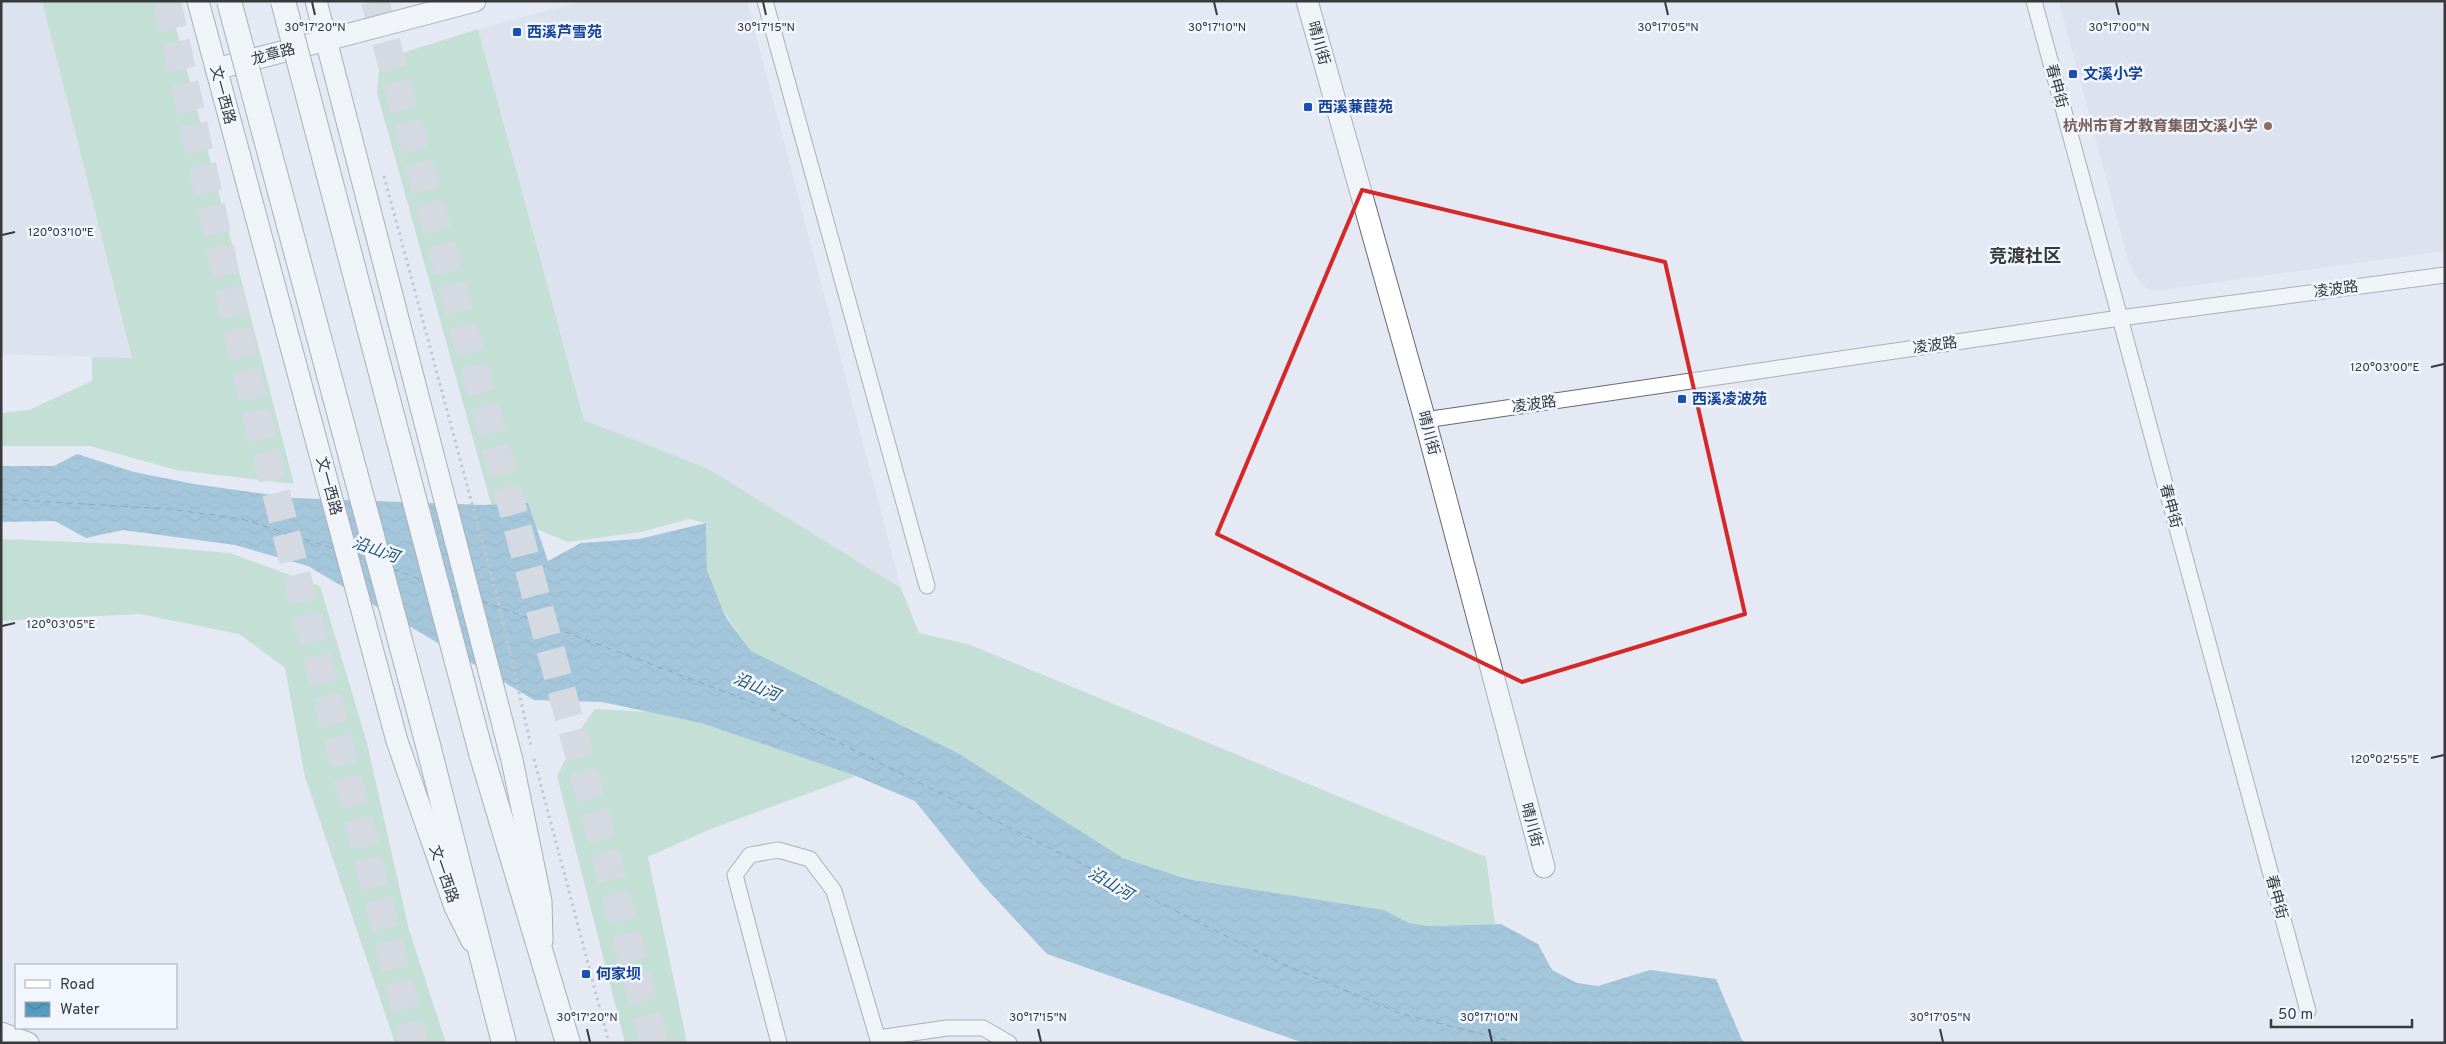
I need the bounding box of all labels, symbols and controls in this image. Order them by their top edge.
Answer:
street label: 晴川街 [1302,19,1333,68]
text: 30°17'20"N [284,20,346,36]
text: 30°17'15"N [737,20,795,36]
text: 30°17'10"N [1188,20,1246,36]
text: 30°17'05"N [1637,20,1699,36]
text: 30°17'00"N [2088,20,2150,36]
place label: 西溪芦雪苑 [527,24,602,43]
marker: 西溪芦雪苑 [511,26,523,38]
street label: 龙章路 [249,39,298,70]
street label: 春申街 [2041,62,2071,111]
street label: 文一西路 [205,64,238,127]
place label: 文溪小学 [2083,65,2143,85]
marker: 文溪小学 [2067,68,2079,80]
place label: 西溪蒹葭苑 [1318,99,1393,118]
marker: 西溪蒹葭苑 [1302,101,1314,113]
place label: 杭州市育才教育集团文溪小学 [2063,117,2258,137]
marker: 杭州市育才教育集团文溪小学 [2262,120,2274,132]
text: 120°03'10"E [28,225,94,241]
district label: 竞渡社区 [1989,246,2061,269]
street label: 凌波路 [2313,278,2360,303]
street label: 凌波路 [1912,334,1959,359]
text: 120°03'00"E [2350,360,2420,376]
place label: 西溪凌波苑 [1692,391,1767,410]
street label: 凌波路 [1511,393,1558,418]
marker: 西溪凌波苑 [1676,393,1688,405]
street label: 晴川街 [1413,409,1443,458]
street label: 文一西路 [311,455,344,518]
street label: 春申街 [2155,482,2185,531]
water label: 沿山河 [349,534,404,569]
text: 120°03'05"E [26,617,96,633]
water label: 沿山河 [730,669,785,708]
text: 120°02'55"E [2351,752,2419,768]
street label: 晴川街 [1516,801,1546,850]
street label: 文一西路 [424,843,461,906]
water label: 沿山河 [1084,864,1138,907]
street label: 春申街 [2261,873,2291,922]
legend [15,964,178,1029]
place label: 何家坝 [596,966,641,985]
marker: 何家坝 [580,968,592,980]
text: Road [60,976,95,995]
scale bar [2271,996,2412,1028]
text: Water [60,1001,100,1020]
text: 50 m [2278,1006,2313,1025]
text: 30°17'20"N [556,1010,618,1026]
text: 30°17'15"N [1009,1010,1067,1026]
text: 30°17'10"N [1460,1010,1518,1026]
text: 30°17'05"N [1909,1010,1971,1026]

